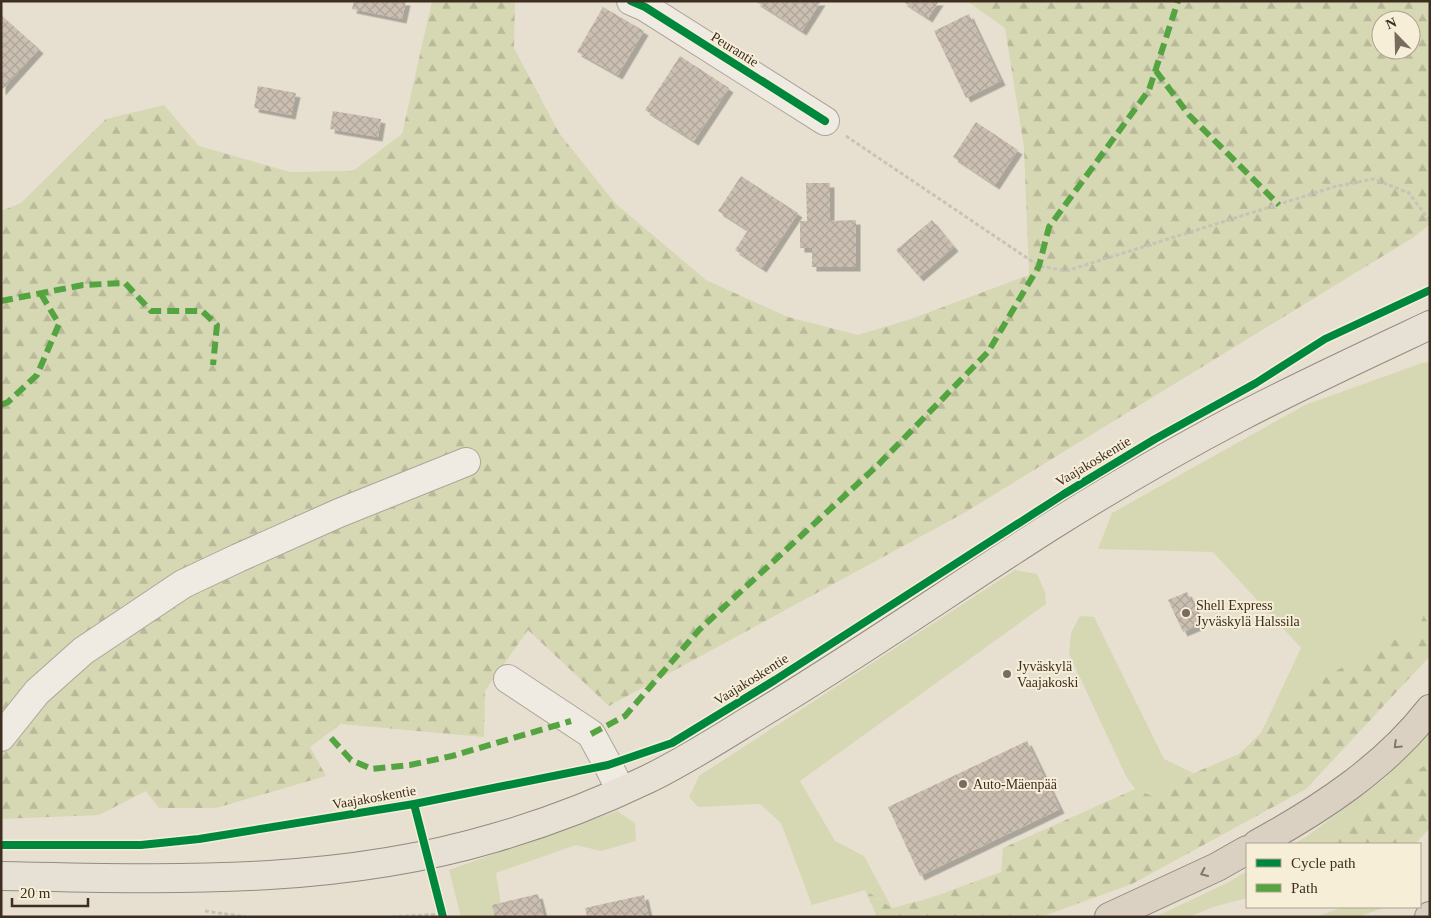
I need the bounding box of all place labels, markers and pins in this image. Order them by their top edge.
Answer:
place label: Shell Express Jyväskylä Halssila [1196,598,1301,629]
marker: Shell Express Jyväskylä Halssila [1180,607,1192,619]
place label: Jyväskylä Vaajakoski [1017,659,1079,690]
marker: Jyväskylä Vaajakoski [1001,668,1013,680]
place label: Auto-Mäenpää [973,777,1058,792]
marker: Auto-Mäenpää [957,778,969,790]

